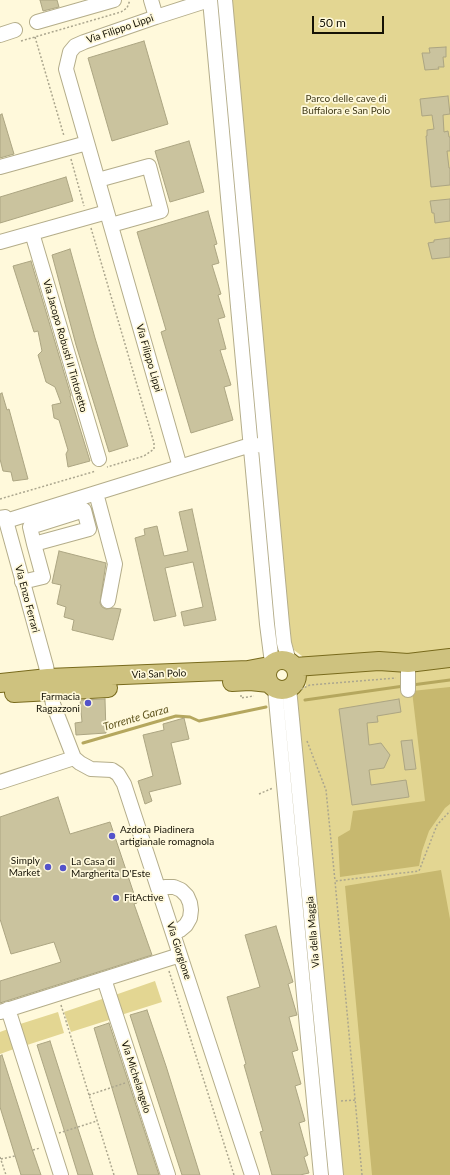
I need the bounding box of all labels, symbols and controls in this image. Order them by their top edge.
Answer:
scale bar [314,8,386,34]
street label: Via Filippo Lippi [85,12,155,46]
text: 50 m [319,15,346,30]
park label: Parco delle cave di Buffalora e San Polo [302,93,390,116]
street label: Via Jacopo Robusti Il Tintoretto [40,278,90,414]
street label: Via Filippo Lippi [134,323,164,393]
street label: Via Enzo Ferrari [12,564,42,634]
street label: Via San Polo [132,667,186,681]
place label: Farmacia Ragazzoni [36,691,80,714]
marker: Farmacia Ragazzoni [83,698,93,708]
water label: Torrente Garza [102,702,170,734]
place label: Azdora Piadinera artigianale romagnola [120,824,214,848]
marker: Azdora Piadinera artigianale romagnola [107,831,117,841]
place label: Simply Market [9,855,40,878]
place label: La Casa di Margherita D'Este [71,856,150,880]
marker: Simply Market [43,862,53,872]
marker: La Casa di Margherita D'Este [58,863,68,873]
place label: FitActive [124,892,163,904]
marker: FitActive [111,893,121,903]
street label: Via della Maggia [304,896,322,968]
street label: Via Giorgione [164,921,194,981]
street label: Via Michelangelo [119,1039,153,1115]

